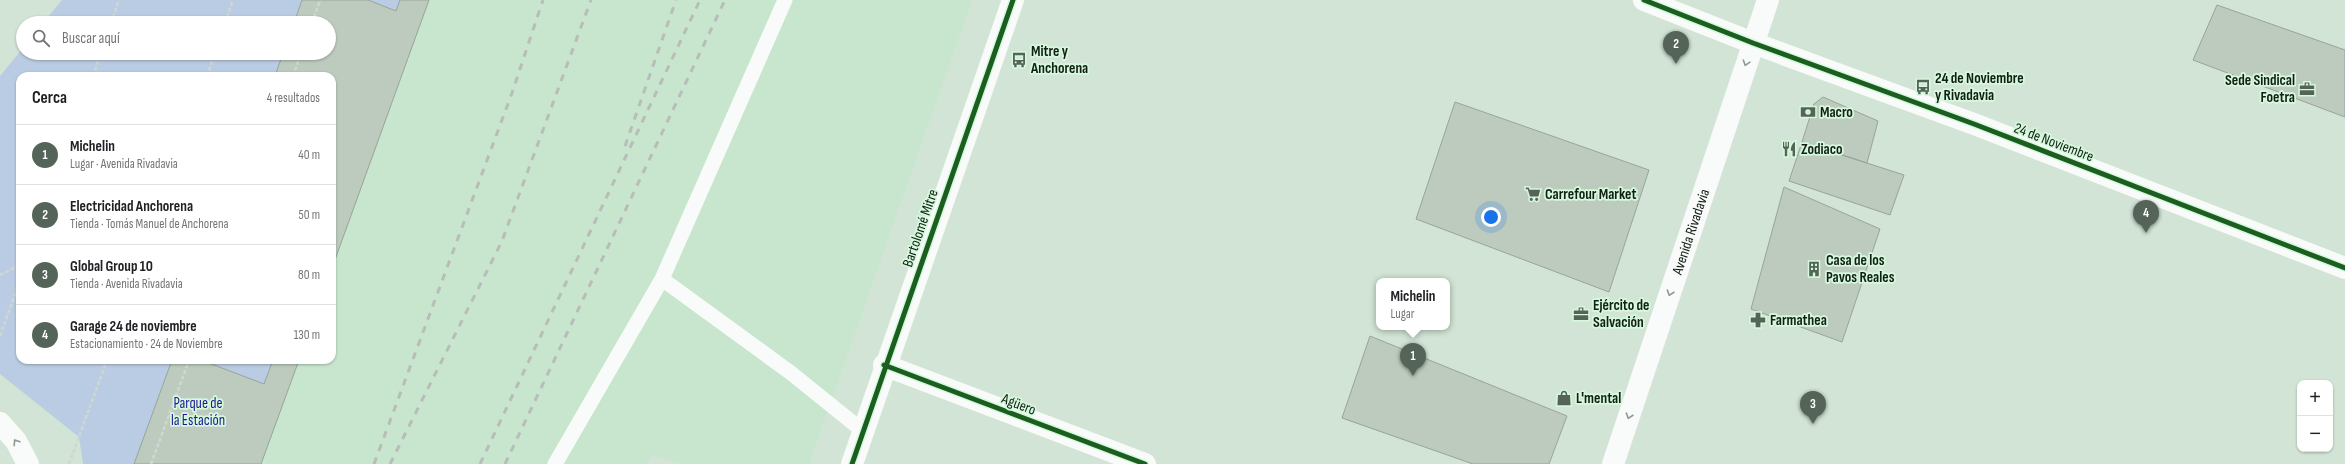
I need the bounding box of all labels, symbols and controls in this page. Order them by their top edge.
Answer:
search box [16,16,336,60]
icon: search [30,27,52,49]
text: Buscar aquí [62,29,120,48]
pin: 2 [1663,31,1689,64]
place label: Mitre y Anchorena [1030,42,1088,78]
bus stop icon: Mitre y Anchorena [1010,51,1028,69]
one-way arrow [1743,60,1751,67]
place label: 24 de Noviembre y Rivadavia [1935,69,2024,105]
place label: Sede Sindical Foetra [2225,71,2295,107]
bus stop icon: 24 de Noviembre y Rivadavia [1914,78,1932,96]
office icon: Sede Sindical Foetra [2298,80,2316,98]
text: Cerca [32,88,67,108]
text: 4 resultados [267,90,320,106]
bank icon: Macro [1799,103,1817,121]
place label: Macro [1820,103,1853,122]
street label: 24 de Noviembre [2011,119,2096,166]
text: Michelin [70,137,115,156]
restaurant icon: Zodiaco [1780,140,1798,158]
place label: Zodiaco [1801,140,1843,159]
text: 1 [42,147,48,163]
text: 40 m [298,147,320,163]
text: Lugar · Avenida Rivadavia [70,156,178,172]
supermarket icon: Carrefour Market [1524,185,1542,203]
place label: Carrefour Market [1545,185,1636,204]
street label: Avenida Rivadavia [1668,186,1714,278]
street label: Bartolomé Mitre [898,187,943,270]
text: Electricidad Anchorena [70,197,193,216]
pin: 4 [2133,200,2159,233]
text: 2 [42,207,48,223]
text: 50 m [299,207,320,223]
your location [1481,207,1501,227]
text: Tienda · Tomás Manuel de Anchorena [70,216,229,232]
place label: Casa de los Pavos Reales [1826,251,1895,287]
text: Global Group 10 [70,257,153,276]
building icon: Casa de los Pavos Reales [1805,260,1823,278]
text: 3 [42,267,48,283]
text: 80 m [298,267,320,283]
text: Tienda · Avenida Rivadavia [70,276,183,292]
popup [1376,278,1450,330]
text: Michelin [1391,287,1435,306]
one-way arrow [1666,289,1675,296]
place label: Ejército de Salvación [1593,296,1649,332]
office icon: Ejército de Salvación [1572,305,1590,323]
text: Lugar [1391,306,1415,322]
pharmacy icon: Farmathea [1749,311,1767,329]
place label: Farmathea [1770,311,1827,330]
text: Garage 24 de noviembre [70,317,197,336]
text: 4 [42,327,48,343]
text: 130 m [294,327,320,343]
text: Estacionamiento · 24 de Noviembre [70,336,223,352]
pin: 1 [1400,343,1426,376]
map controls [2297,380,2333,452]
button: + [2297,380,2333,416]
street label: Agüero [998,389,1039,420]
shop icon: L'mental [1555,389,1573,407]
place label: L'mental [1576,389,1621,408]
pin: 3 [1800,391,1826,424]
park label: Parque de la Estación [171,394,225,430]
one-way arrow [1625,413,1633,420]
button: − [2297,416,2333,452]
one-way arrow [13,439,21,446]

